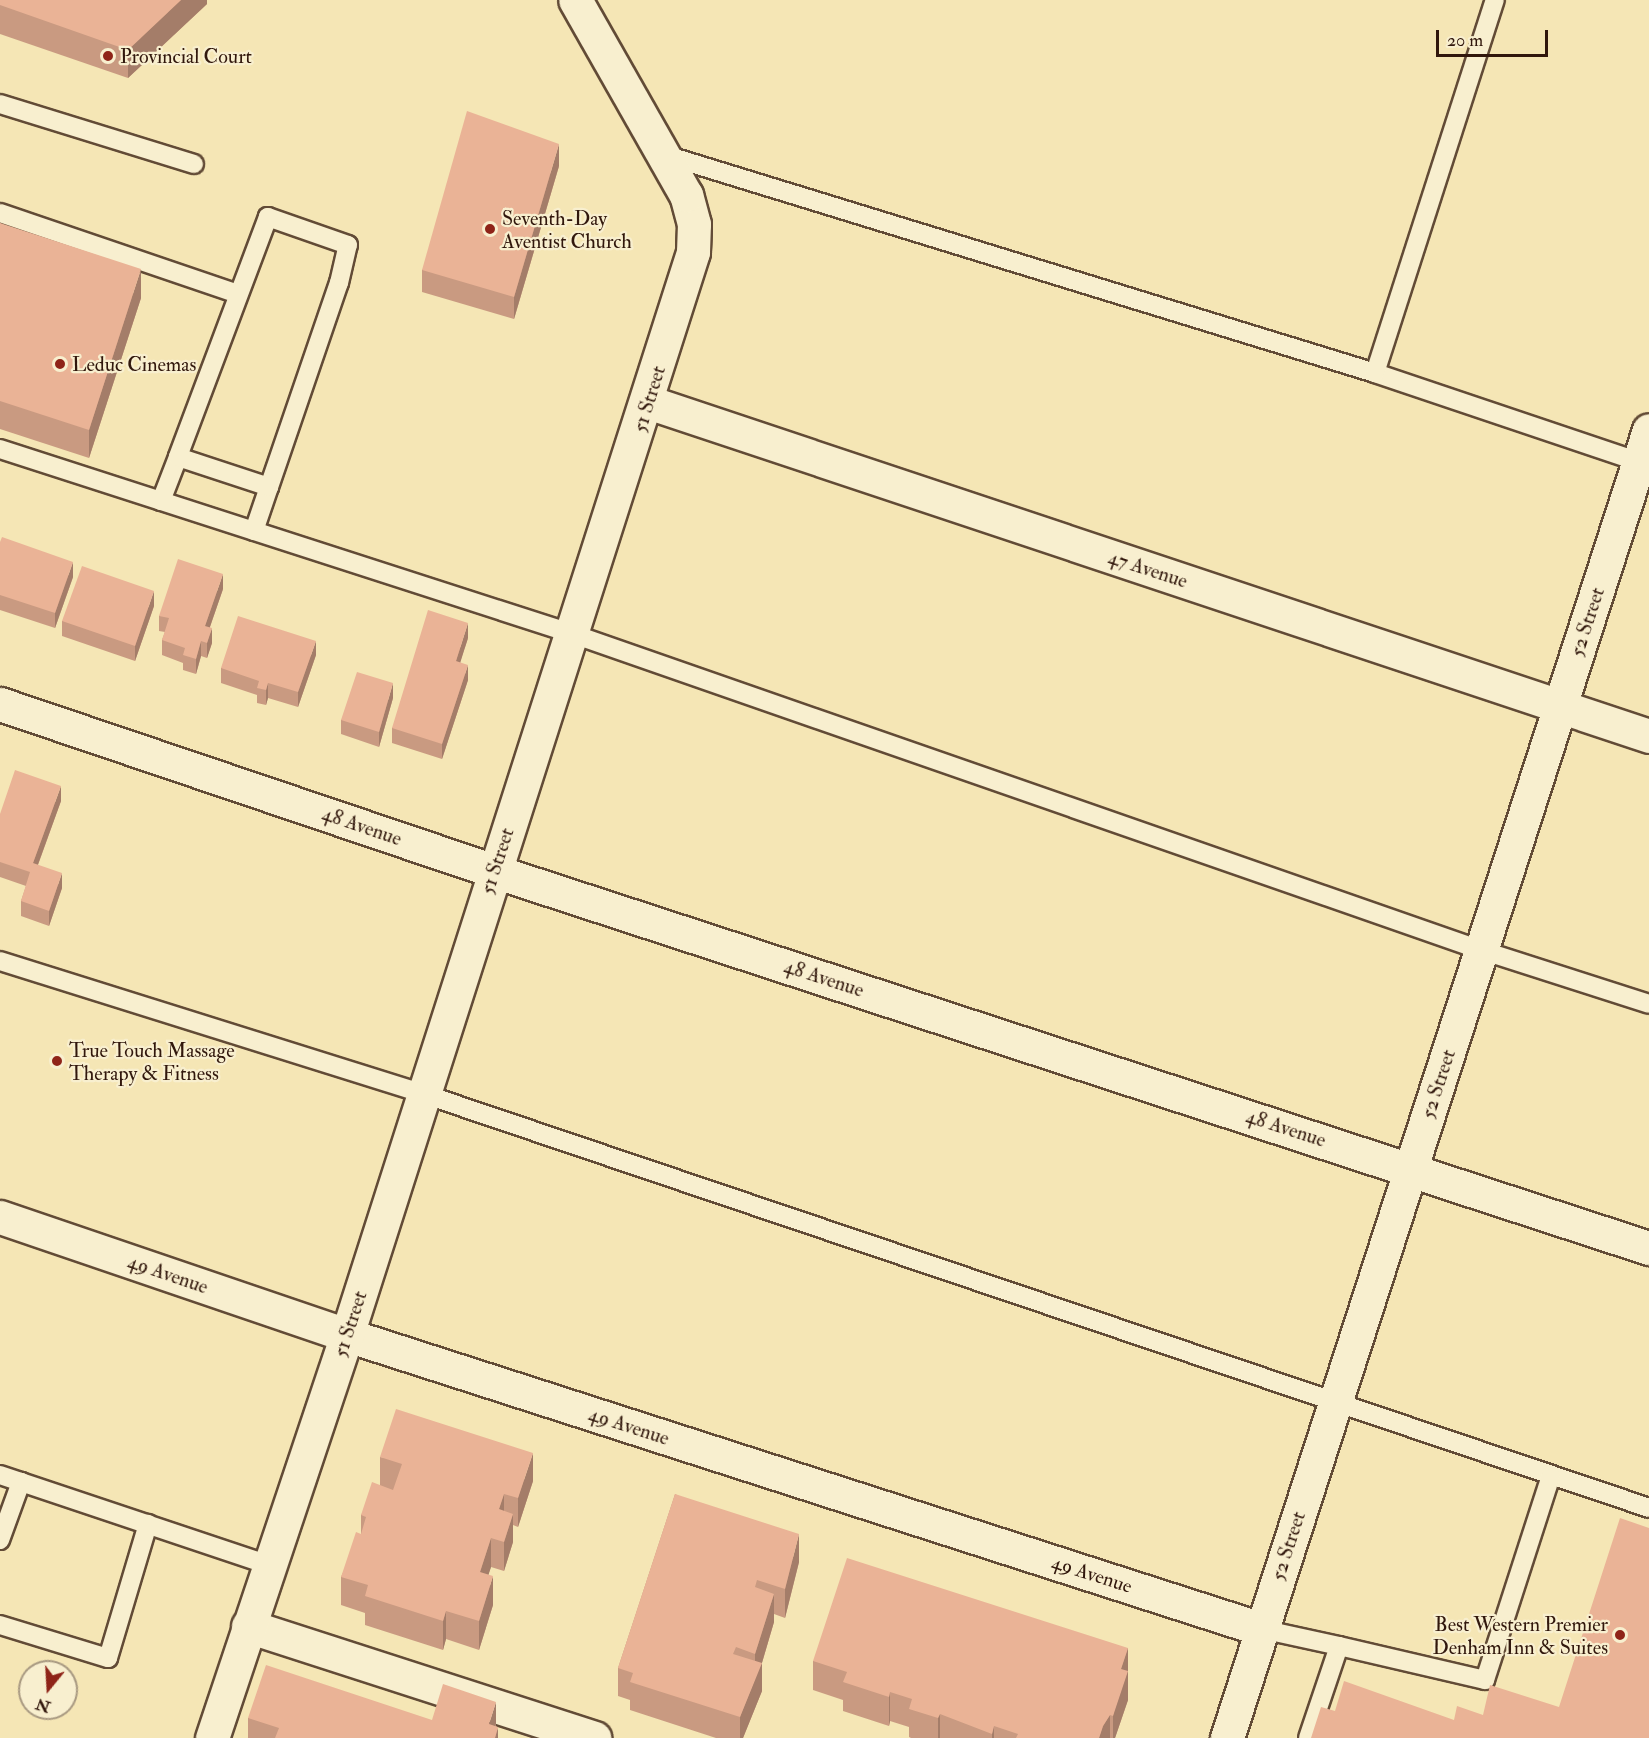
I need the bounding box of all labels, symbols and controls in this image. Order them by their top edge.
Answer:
scale bar [1439,18,1552,56]
text: 20 m [1447,29,1483,52]
place label: Provincial Court [120,44,252,68]
marker: Provincial Court [101,49,115,63]
place label: Seventh-Day Aventist Church [502,206,632,253]
marker: Seventh-Day Aventist Church [483,222,497,236]
place label: Leduc Cinemas [72,352,196,376]
marker: Leduc Cinemas [53,357,67,371]
street label: 51 Street [628,363,670,435]
street label: 47 Avenue [1105,545,1191,593]
street label: 52 Street [1565,584,1609,660]
street label: 48 Avenue [319,801,405,851]
street label: 51 Street [475,825,519,897]
street label: 48 Avenue [781,954,867,1002]
place label: True Touch Massage Therapy & Fitness [69,1038,235,1085]
street label: 52 Street [1416,1046,1460,1122]
marker: True Touch Massage Therapy & Fitness [50,1054,64,1068]
street label: 48 Avenue [1243,1104,1329,1152]
street label: 49 Avenue [125,1249,211,1299]
street label: 51 Street [328,1288,372,1360]
street label: 49 Avenue [586,1402,672,1450]
street label: 52 Street [1266,1508,1310,1584]
street label: 49 Avenue [1049,1550,1135,1598]
place label: Best Western Premier Denham Inn & Suites [1432,1612,1608,1659]
marker: Best Western Premier Denham Inn & Suites [1613,1628,1627,1642]
north arrow [18,1660,78,1720]
text: N [33,1693,53,1717]

